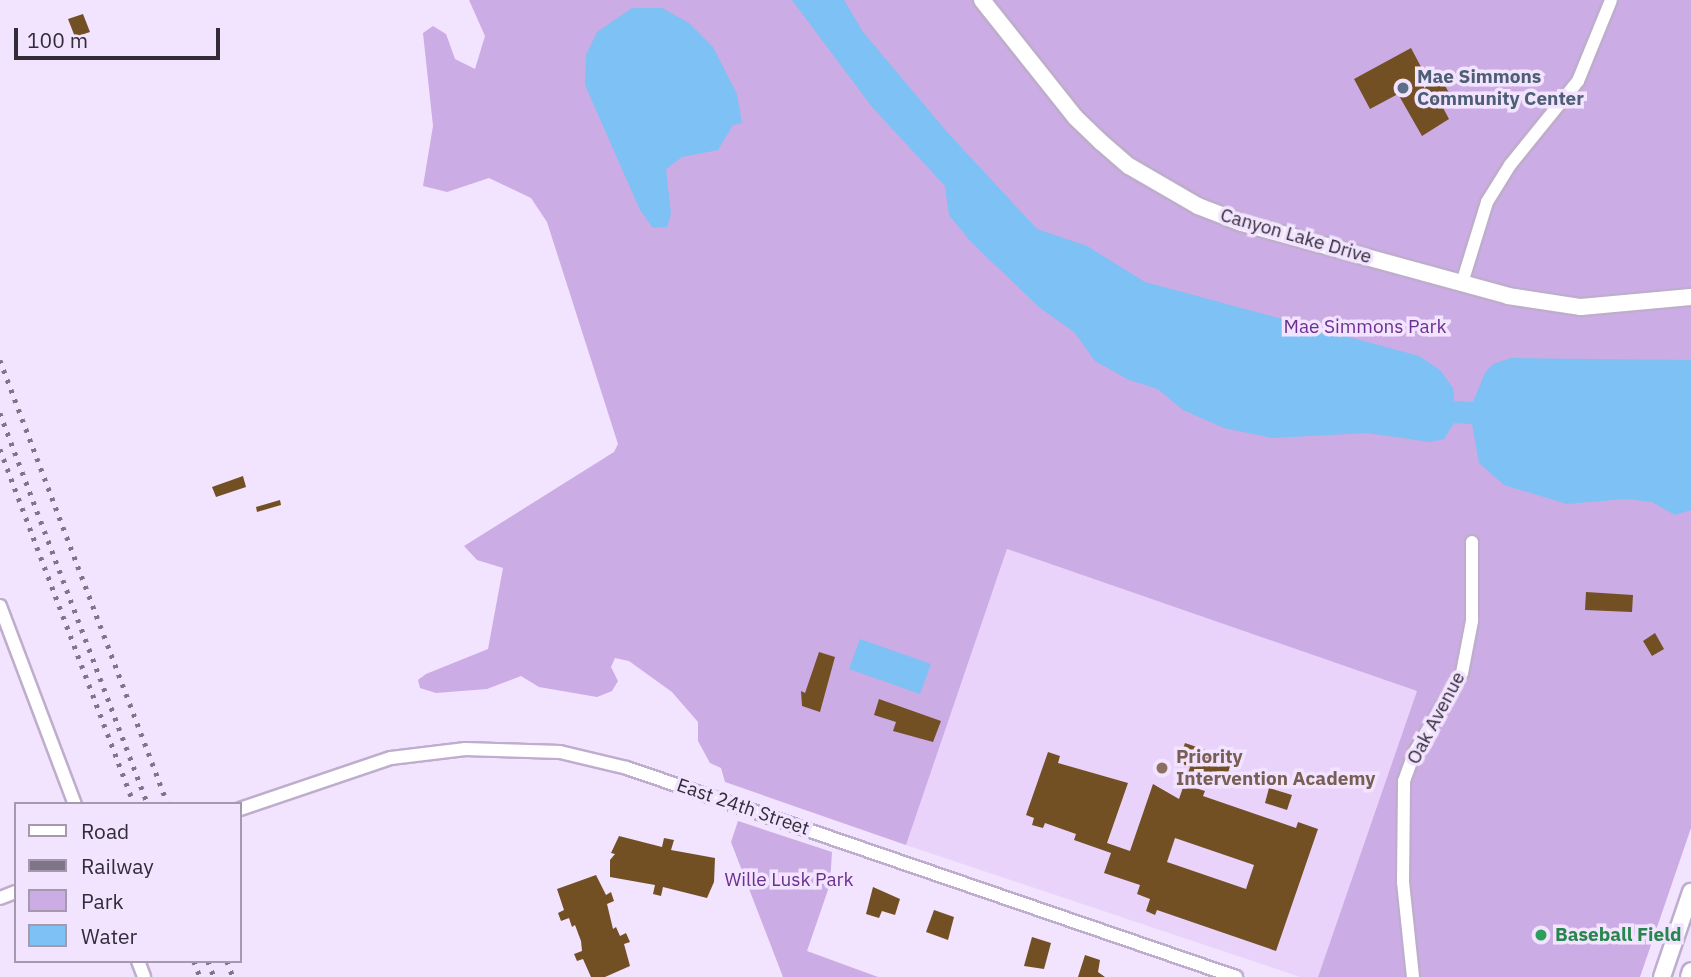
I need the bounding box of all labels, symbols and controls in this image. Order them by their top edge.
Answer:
scale bar [18,14,224,58]
text: 100 m [27,26,88,54]
place label: Mae Simmons Community Center [1417,66,1584,110]
marker: Mae Simmons Community Center [1395,80,1411,96]
street label: Canyon Lake Drive [1218,204,1374,268]
park label: Mae Simmons Park [1283,316,1447,338]
street label: Oak Avenue [1402,668,1470,768]
place label: Priority Intervention Academy [1176,746,1375,790]
marker: Priority Intervention Academy [1154,760,1170,776]
street label: East 24th Street [674,774,812,840]
legend [14,802,242,963]
text: Road [81,817,129,845]
text: Railway [81,852,154,880]
park label: Wille Lusk Park [724,869,854,891]
text: Park [81,887,124,915]
text: Water [81,922,137,950]
place label: Baseball Field [1555,924,1681,946]
marker: Baseball Field [1533,927,1549,943]

